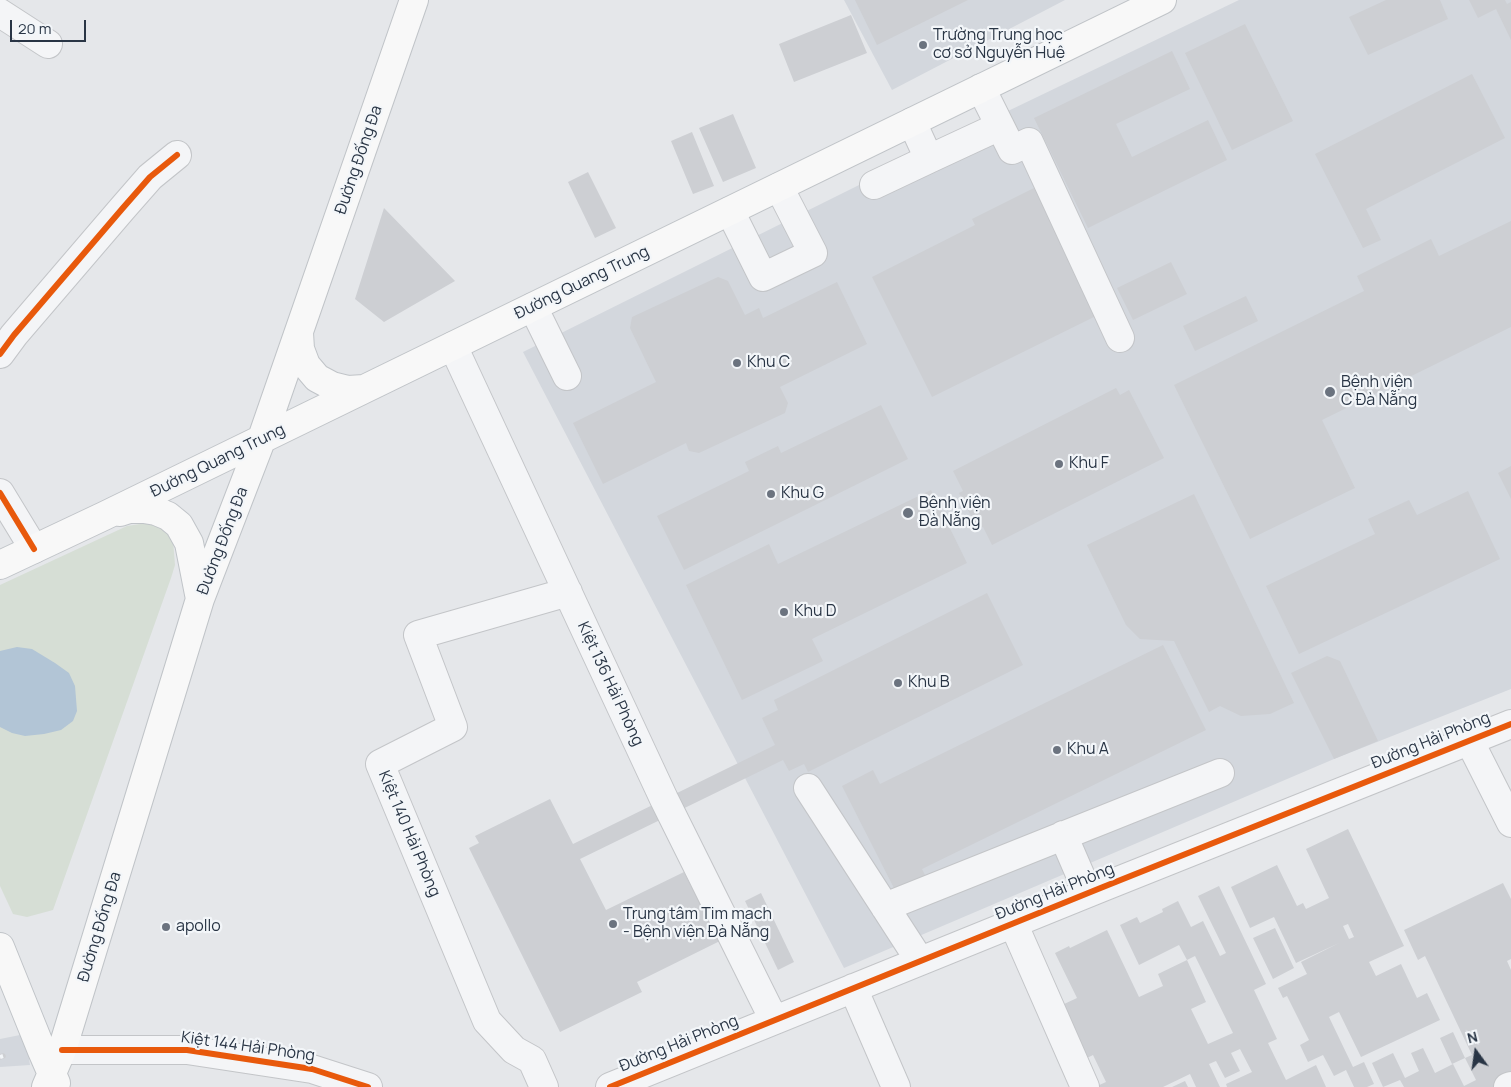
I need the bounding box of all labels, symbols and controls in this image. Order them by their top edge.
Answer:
scale bar [12,10,89,42]
text: 20 m [18,18,51,39]
place label: Trường Trung học cơ sở Nguyễn Huệ [933,26,1065,64]
marker: Trường Trung học cơ sở Nguyễn Huệ [917,39,929,51]
street label: Đường Đống Đa [331,103,387,217]
street label: Đường Quang Trung [512,242,652,324]
place label: Khu C [747,353,790,373]
marker: Khu C [731,357,743,369]
place label: Bệnh viện C Đà Nẵng [1341,373,1417,411]
marker: Bệnh viện C Đà Nẵng [1323,385,1337,399]
street label: Đường Quang Trung [148,420,288,502]
place label: Khu F [1069,454,1109,474]
marker: Khu F [1053,458,1065,470]
street label: Đường Đống Đa [194,484,252,598]
place label: Khu G [781,484,824,504]
marker: Khu G [765,488,777,500]
place label: Bệnh viện Đà Nẵng [919,494,991,532]
marker: Bệnh viện Đà Nẵng [901,506,915,520]
place label: Khu D [794,602,836,622]
marker: Khu D [778,606,790,618]
street label: Kiệt 136 Hải Phòng [573,619,647,749]
place label: Khu B [908,673,950,693]
marker: Khu B [892,677,904,689]
street label: Đường Hải Phòng [1369,708,1493,774]
place label: Khu A [1067,740,1109,760]
marker: Khu A [1051,744,1063,756]
street label: Kiệt 140 Hải Phòng [374,768,444,900]
street label: Đường Hải Phòng [993,859,1117,925]
street label: Đường Đống Đa [74,870,126,984]
place label: Trung tâm Tim mạch - Bệnh viện Đà Nẵng [623,905,772,943]
place label: apollo [176,917,221,937]
marker: Trung tâm Tim mạch - Bệnh viện Đà Nẵng [607,918,619,930]
marker: apollo [160,921,172,933]
street label: Đường Hải Phòng [617,1011,741,1077]
north arrow [1451,1027,1501,1077]
text: N [1465,1027,1479,1047]
street label: Kiệt 144 Hải Phòng [180,1028,316,1066]

